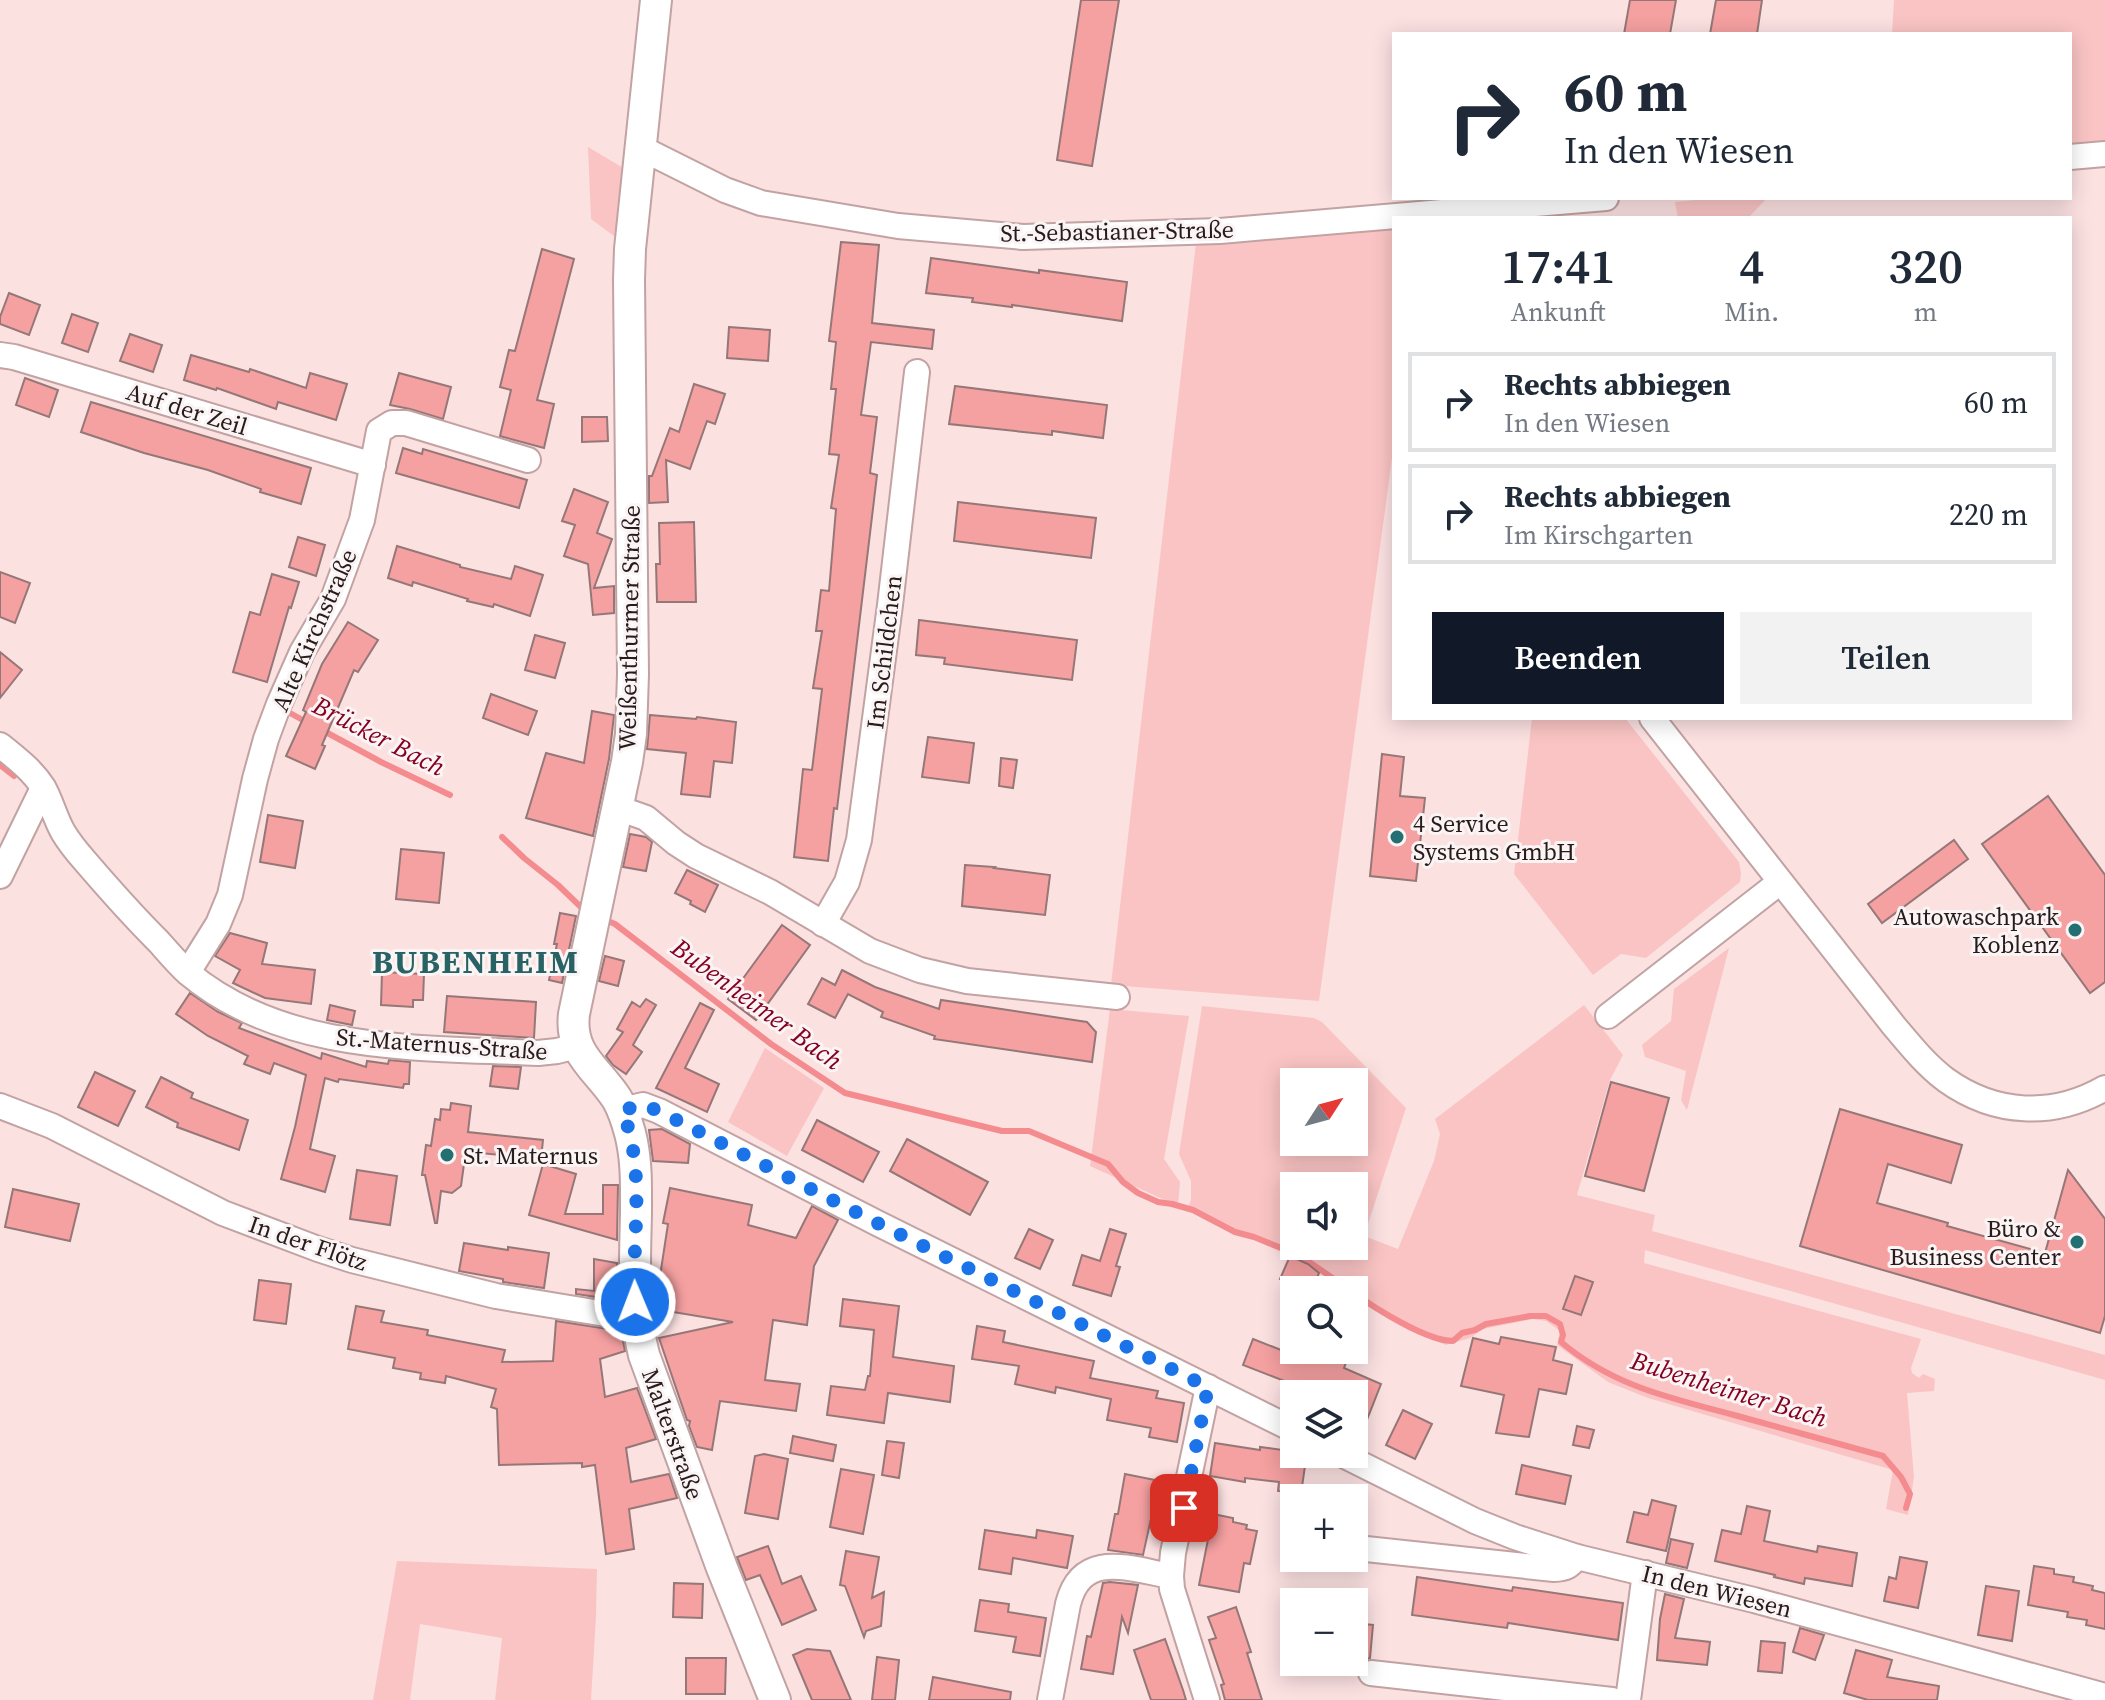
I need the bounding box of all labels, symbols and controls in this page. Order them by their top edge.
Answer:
text: 60 m [1564,53,1687,130]
icon: right [1432,64,1536,168]
text: In den Wiesen [1564,126,1794,175]
street label: St.-Sebastianer-Straße [1000,212,1234,250]
text: 17:41 [1501,233,1615,299]
text: 4 [1739,233,1764,299]
text: 320 [1888,233,1963,299]
text: Ankunft [1511,294,1606,330]
text: Min. [1724,294,1779,330]
text: m [1914,294,1937,330]
text: Rechts abbiegen [1504,364,1731,405]
street label: Auf der Zeil [122,375,252,443]
icon: right [1436,380,1480,424]
text: 60 m [1964,382,2028,423]
text: In den Wiesen [1504,405,1670,441]
text: Rechts abbiegen [1504,476,1731,517]
icon: right [1436,492,1480,536]
text: 220 m [1949,494,2028,535]
street label: Weißenthurmer Straße [610,505,648,751]
text: Im Kirschgarten [1504,517,1693,553]
street label: Alte Kirchstraße [263,544,365,716]
street label: Im Schildchen [858,573,910,731]
button: Beenden [1432,612,1724,704]
button: Teilen [1740,612,2032,704]
water label: Brücker Bach [306,687,451,785]
place label: 4 Service Systems GmbH [1413,807,1575,868]
marker: 4 Service Systems GmbH [1388,828,1406,846]
place label: Autowaschpark Koblenz [1893,900,2060,961]
marker: Autowaschpark Koblenz [2066,921,2084,939]
water label: Bubenheimer Bach [663,929,850,1078]
district label: BUBENHEIM [372,940,580,984]
street label: St.-Maternus-Straße [335,1020,549,1068]
north arrow [1280,1068,1368,1156]
map controls [1280,1068,1368,1676]
place label: St. Maternus [463,1139,598,1172]
marker: St. Maternus [438,1146,456,1164]
button: sound [1280,1172,1368,1260]
street label: In der Flötz [244,1207,372,1279]
place label: Büro & Business Center [1890,1212,2061,1273]
marker: Büro & Business Center [2068,1233,2086,1251]
position arrow [593,1260,677,1344]
button: search [1280,1276,1368,1364]
water label: Bubenheimer Bach [1626,1342,1831,1436]
street label: Malterstraße [634,1364,712,1504]
button: layers [1280,1380,1368,1468]
pin [1150,1474,1218,1542]
button: + [1280,1484,1368,1572]
icon: arrive [1162,1486,1206,1530]
street label: In den Wiesen [1639,1556,1795,1626]
button: − [1280,1588,1368,1676]

